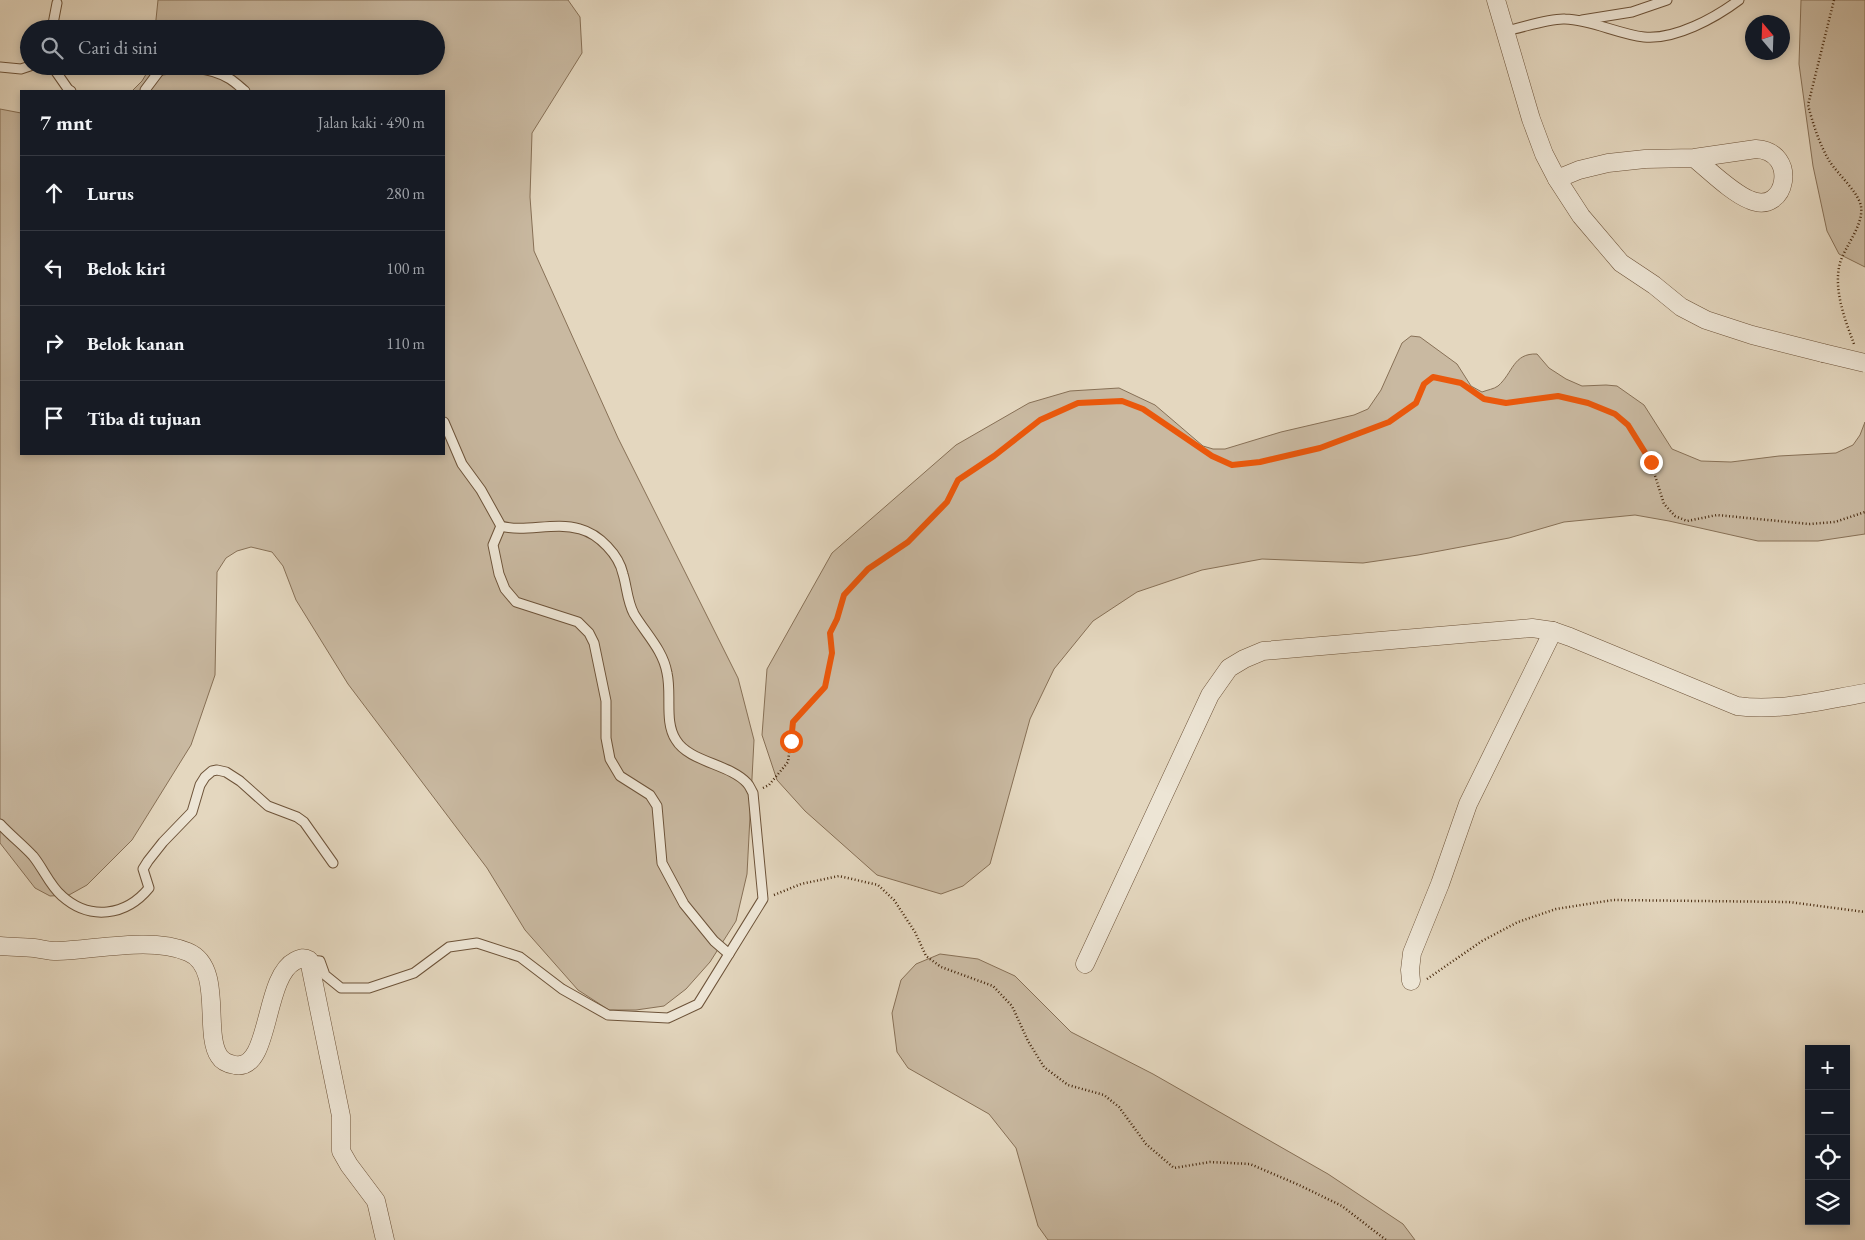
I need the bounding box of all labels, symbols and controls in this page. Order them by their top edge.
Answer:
north arrow [1745,15,1790,60]
search box [20,20,445,75]
icon: search [38,34,66,62]
text: Cari di sini [78,35,157,60]
text: 7 mnt [40,109,92,136]
text: Jalan kaki · 490 m [318,112,425,133]
icon: ahead [40,179,68,207]
text: Lurus [87,181,134,206]
text: 280 m [386,183,425,204]
icon: left [40,254,68,282]
text: Belok kiri [87,256,166,281]
text: 100 m [386,258,425,279]
icon: right [40,329,68,357]
text: Belok kanan [87,331,185,356]
text: 110 m [386,333,425,354]
icon: arrive [40,404,68,432]
text: Tiba di tujuan [87,406,201,431]
route end [1640,451,1663,474]
route start [780,730,803,753]
map controls [1805,1045,1850,1225]
button: + [1805,1045,1850,1090]
button: − [1805,1090,1850,1135]
button: locate [1805,1135,1850,1180]
button: layers [1805,1180,1850,1225]

